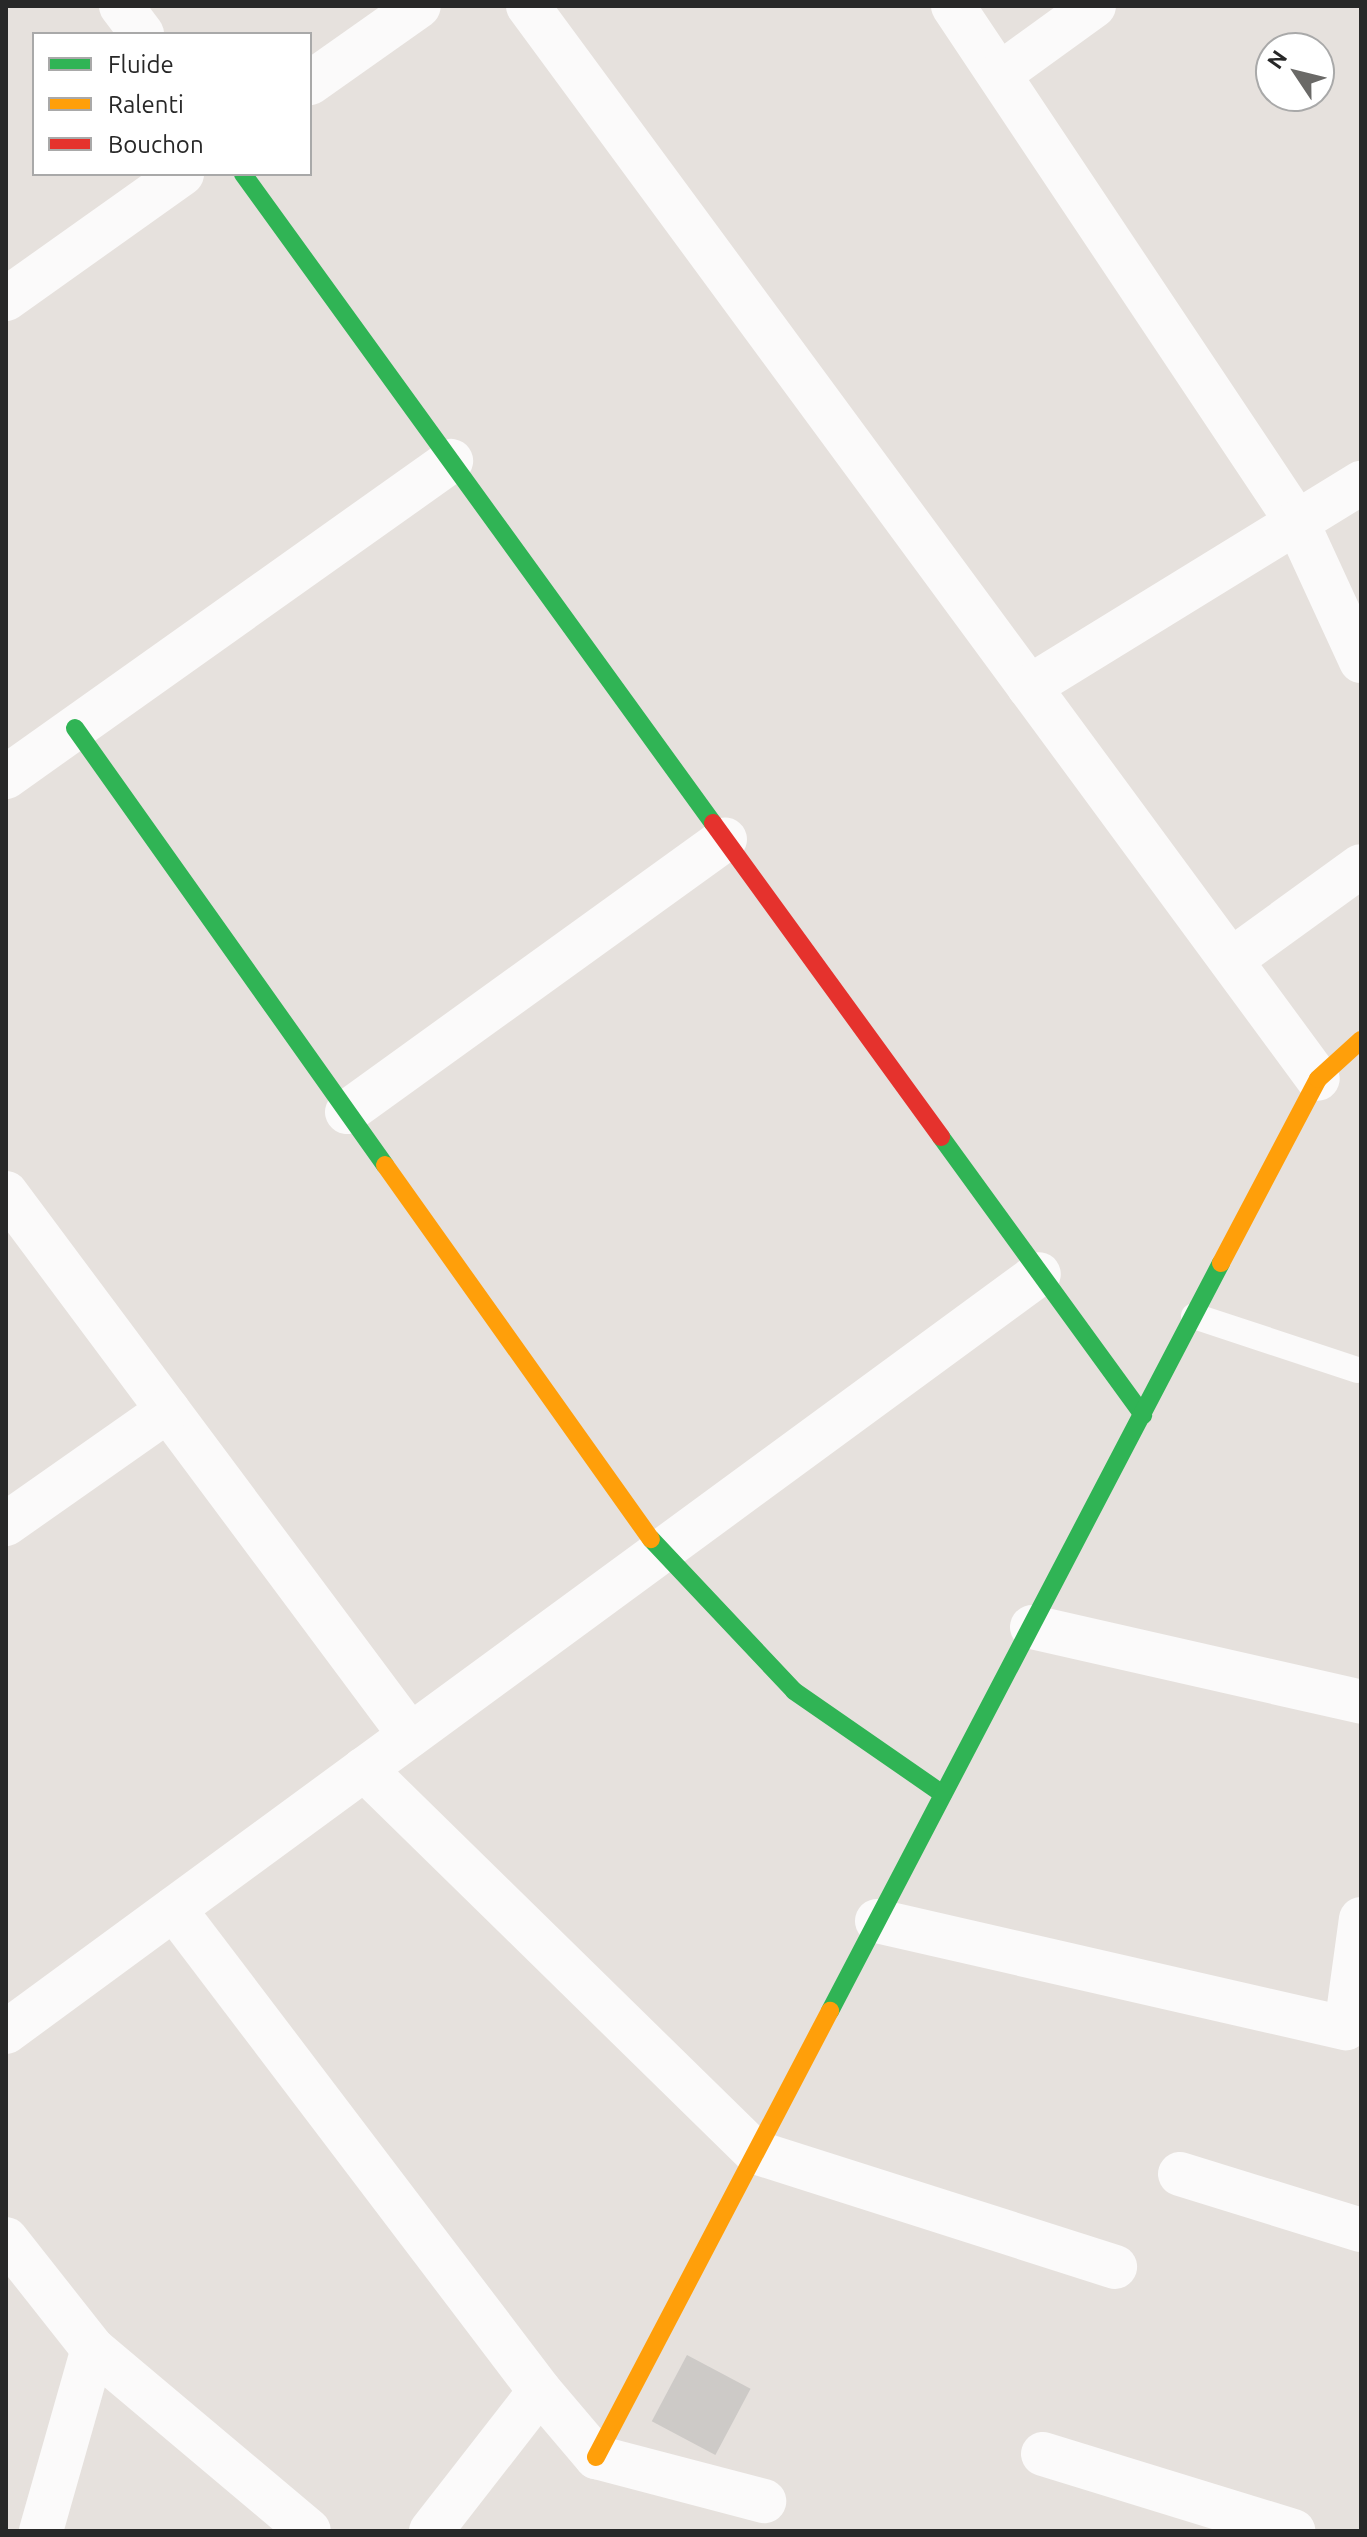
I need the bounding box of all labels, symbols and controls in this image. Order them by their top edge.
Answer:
legend [32,32,312,176]
north arrow [1255,32,1335,112]
text: N [1262,45,1292,73]
text: Fluide [108,51,174,78]
text: Ralenti [108,91,184,118]
text: Bouchon [108,131,204,158]

